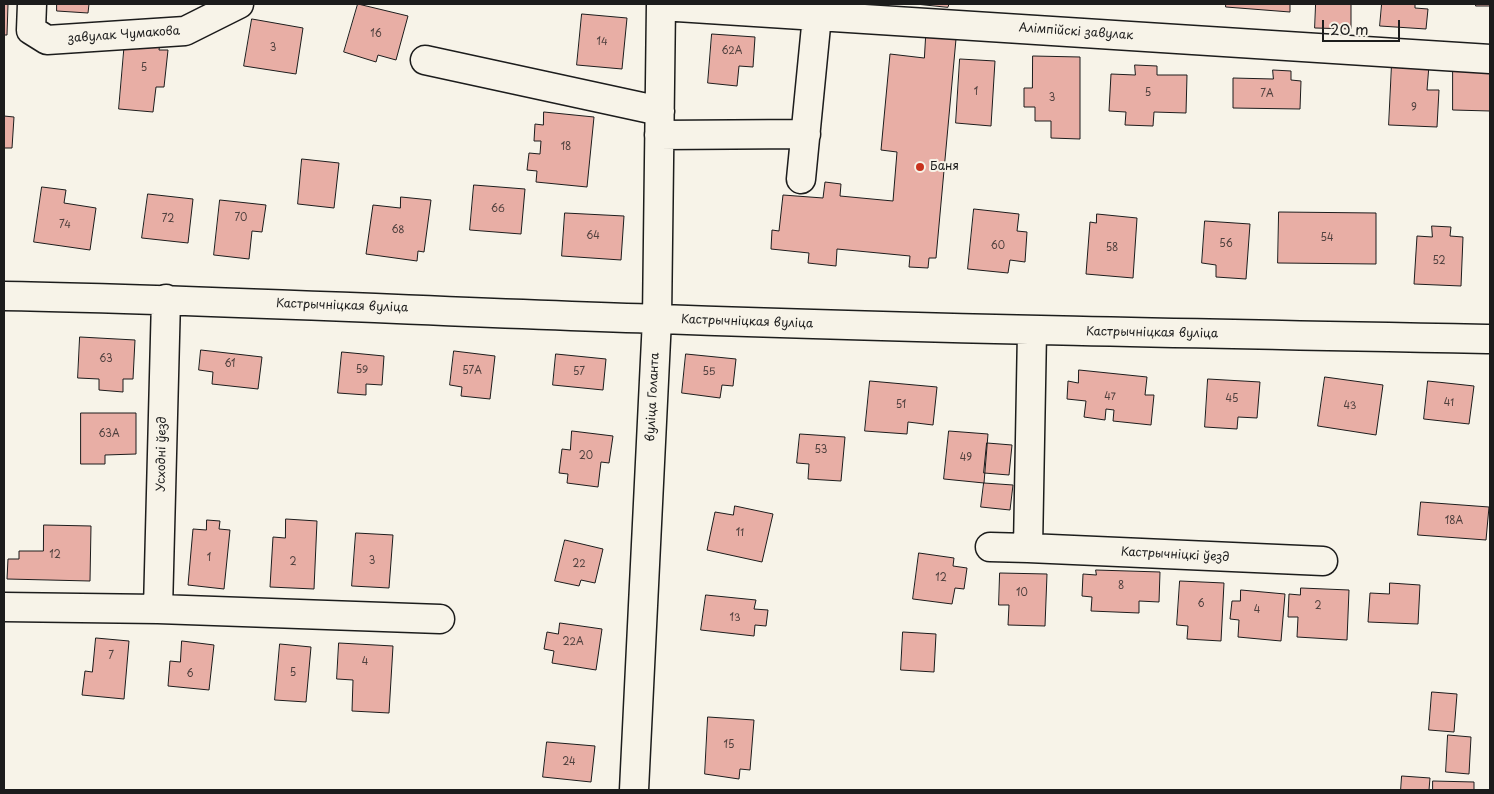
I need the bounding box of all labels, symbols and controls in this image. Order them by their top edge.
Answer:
scale bar [1324,10,1402,42]
text: 20 m [1330,17,1369,40]
street label: Алімпійскі завулак [1018,21,1134,43]
street label: завулак Чумакова [67,24,181,46]
house number: 16 [370,28,382,40]
house number: 14 [596,36,608,48]
house number: 3 [270,42,276,54]
house number: 62А [722,45,742,57]
house number: 5 [141,62,147,74]
house number: 1 [974,86,978,98]
house number: 5 [1145,87,1151,99]
house number: 7А [1260,88,1274,100]
house number: 3 [1049,92,1055,104]
house number: 9 [1411,102,1417,114]
house number: 18 [561,141,571,153]
place label: Баня [930,160,959,174]
marker: Баня [914,161,926,173]
house number: 66 [491,203,505,215]
house number: 70 [235,212,247,224]
house number: 72 [162,213,174,225]
house number: 74 [59,219,71,231]
house number: 68 [391,224,405,236]
house number: 64 [586,230,600,242]
house number: 54 [1320,232,1334,244]
house number: 56 [1219,238,1233,250]
house number: 60 [991,240,1005,252]
house number: 58 [1106,242,1118,254]
house number: 52 [1432,255,1446,267]
street label: Кастрычніцкая вуліца [276,296,408,316]
street label: Кастрычніцкая вуліца [681,312,813,332]
street label: Кастрычніцкая вуліца [1086,325,1218,341]
street label: вуліца Голанта [643,352,663,442]
house number: 63 [99,353,113,365]
house number: 61 [224,358,236,370]
house number: 59 [356,364,368,376]
house number: 57А [462,365,482,377]
house number: 57 [573,366,585,378]
house number: 55 [703,366,715,378]
house number: 47 [1104,391,1116,403]
house number: 45 [1226,393,1238,405]
house number: 41 [1444,397,1454,409]
house number: 51 [896,399,906,411]
house number: 43 [1344,400,1356,412]
street label: Усходні ўезд [154,416,170,492]
house number: 63А [98,428,120,440]
house number: 53 [815,444,827,456]
house number: 20 [579,450,593,462]
house number: 49 [960,452,972,464]
house number: 18А [1445,515,1463,527]
house number: 11 [736,527,744,539]
street label: Кастрычніцкі ўезд [1120,545,1230,565]
house number: 12 [49,549,61,561]
house number: 1 [207,552,211,564]
house number: 3 [369,555,375,567]
house number: 2 [289,556,297,568]
house number: 22 [572,558,586,570]
house number: 12 [935,572,947,584]
house number: 8 [1118,580,1124,592]
house number: 10 [1016,587,1028,599]
house number: 6 [1197,598,1205,610]
house number: 2 [1314,600,1322,612]
house number: 4 [1254,604,1260,616]
house number: 13 [729,612,741,624]
house number: 22А [562,636,584,648]
house number: 7 [108,650,114,662]
house number: 4 [362,656,368,668]
house number: 5 [290,667,296,679]
house number: 6 [186,668,194,680]
house number: 15 [724,739,734,751]
house number: 24 [562,756,576,768]

